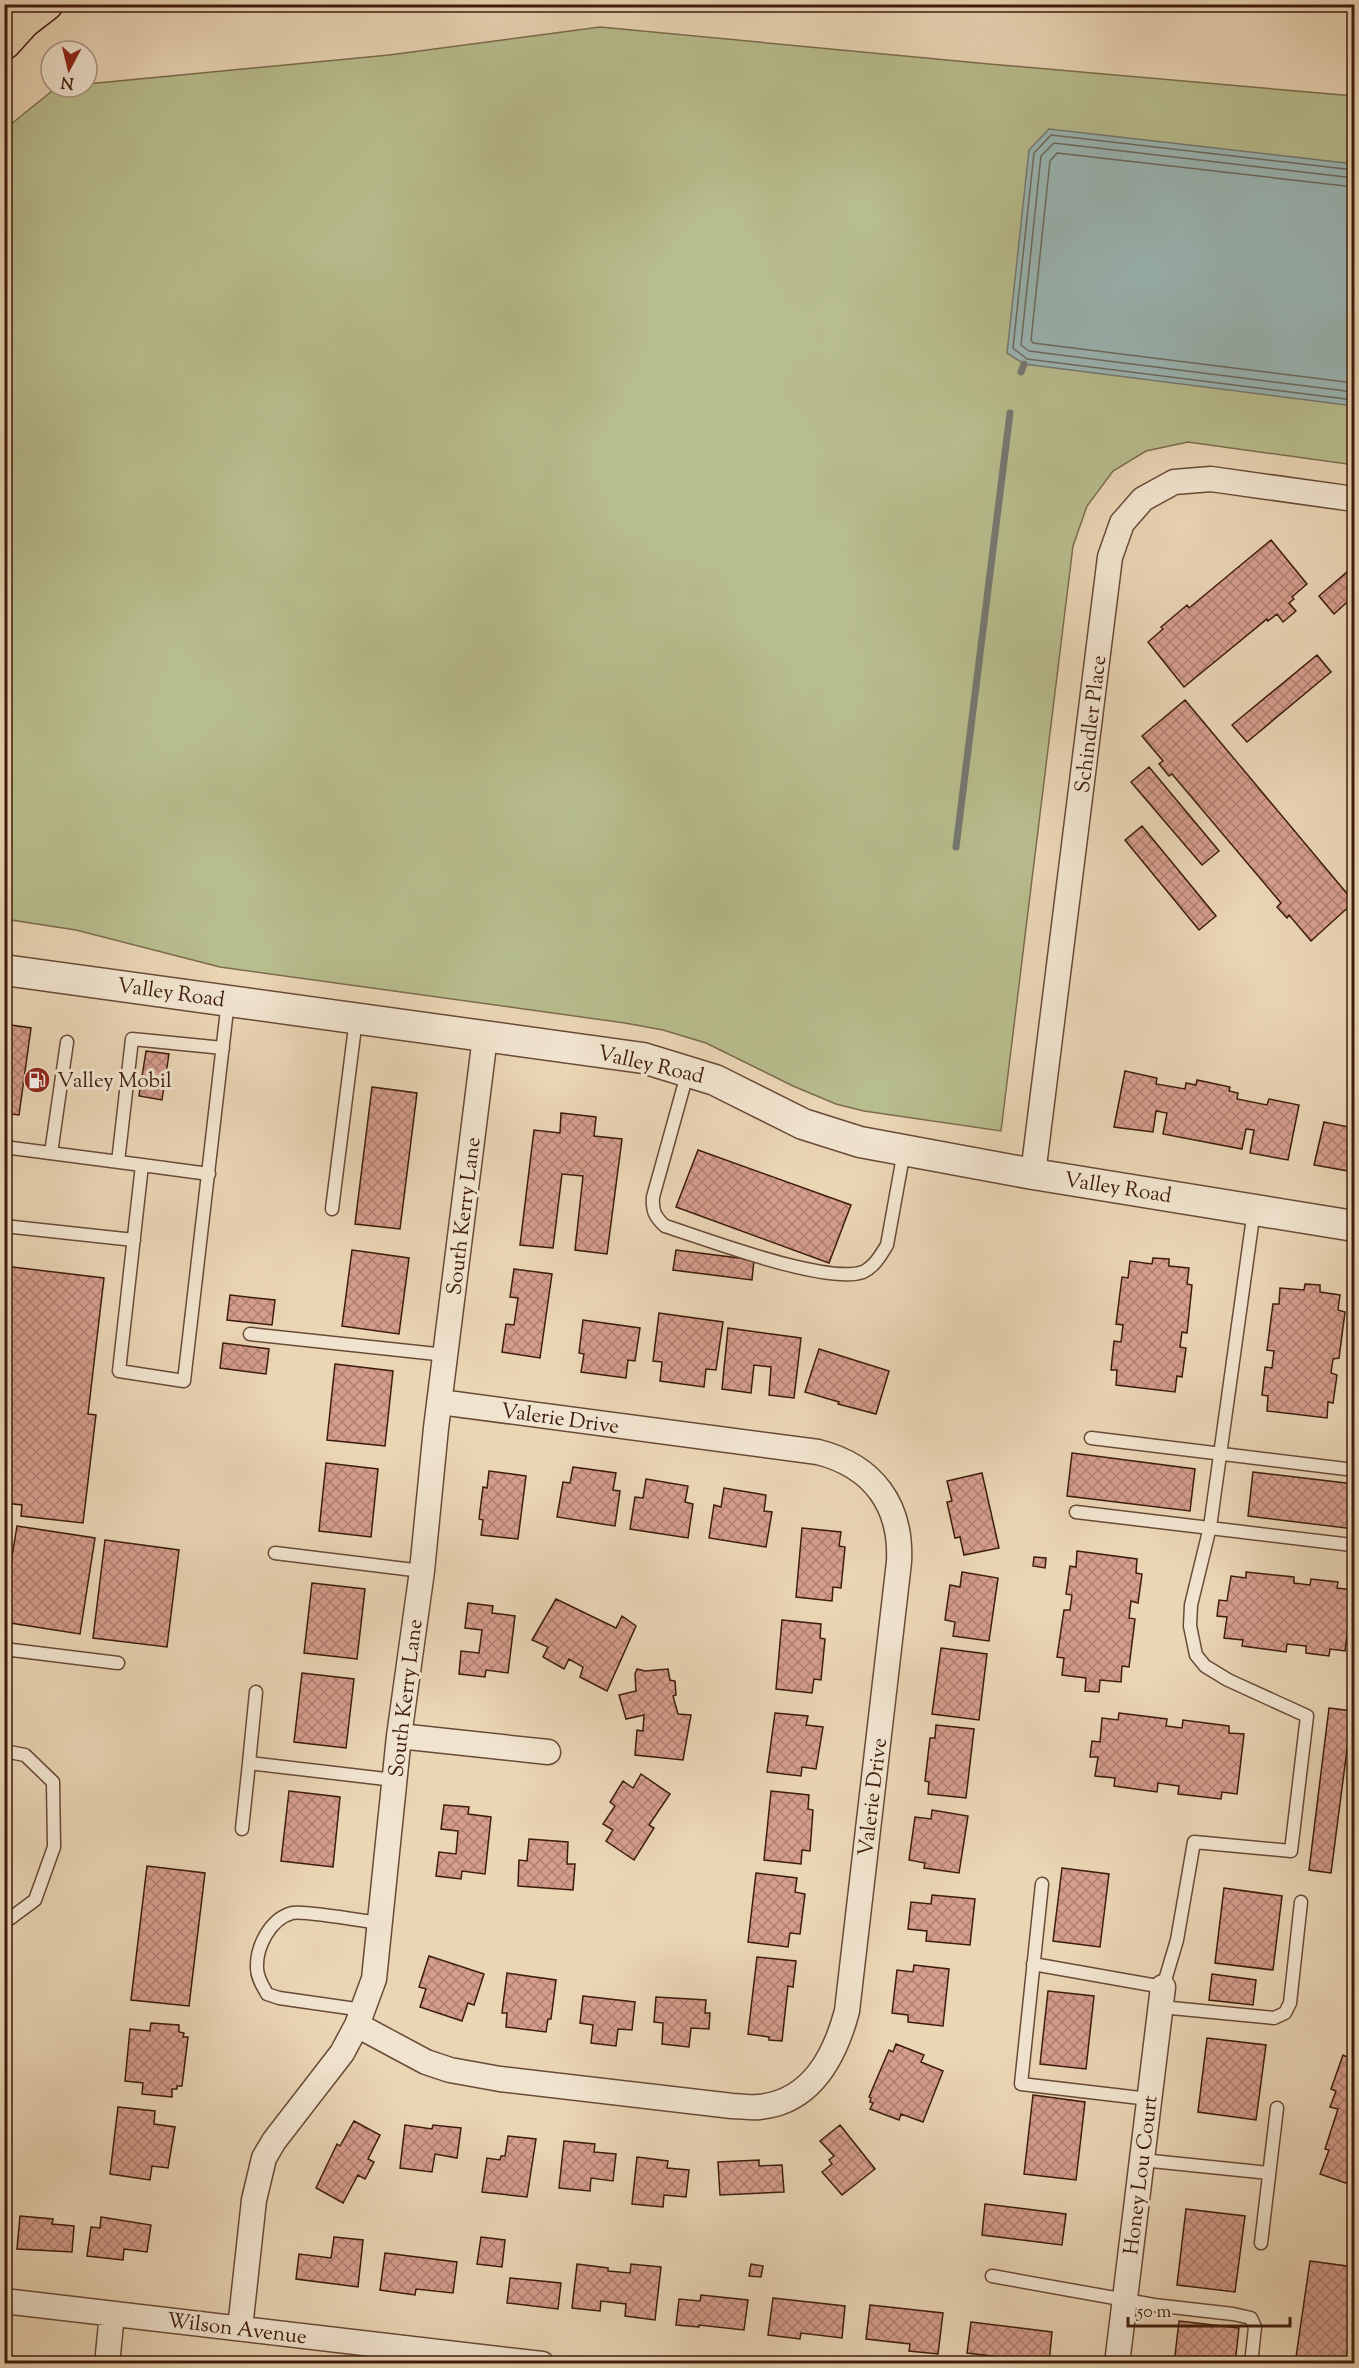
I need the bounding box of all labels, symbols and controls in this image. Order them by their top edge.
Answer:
north arrow [39,39,99,99]
text: N [60,69,75,94]
street label: Schindler Place [1069,654,1115,795]
street label: Valley Road [115,972,227,1016]
street label: Valley Road [594,1039,707,1093]
fuel station icon: Valley Mobil [22,1065,52,1095]
place label: Valley Mobil [57,1067,172,1097]
street label: South Kerry Lane [440,1135,490,1297]
street label: Valley Road [1062,1166,1174,1212]
street label: Valerie Drive [499,1397,621,1443]
street label: South Kerry Lane [382,1617,432,1779]
street label: Valerie Drive [852,1736,896,1858]
street label: Honey Lou Court [1117,2094,1167,2257]
scale bar [1128,2290,1290,2328]
text: 50 m [1136,2300,1172,2326]
street label: Wilson Avenue [165,2307,308,2353]

